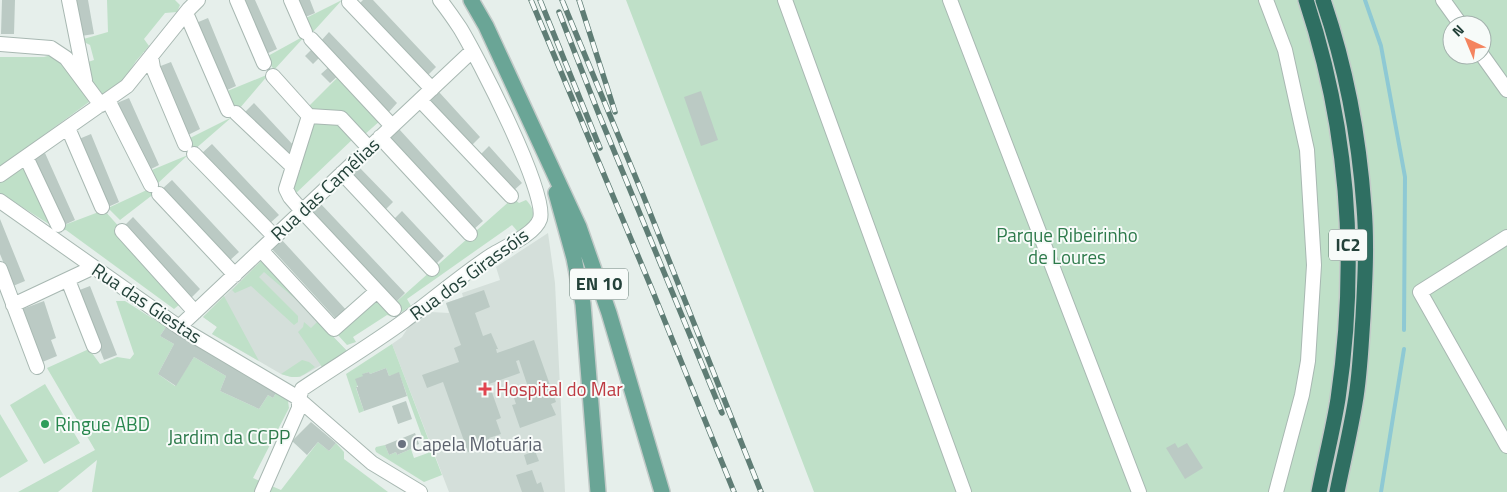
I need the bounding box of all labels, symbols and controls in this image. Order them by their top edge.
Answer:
north arrow [1442,15,1492,65]
text: N [1447,19,1468,41]
street label: Rua das Camélias [263,130,386,247]
street label: Rua dos Girassóis [403,220,534,327]
park label: Parque Ribeirinho de Loures [996,220,1138,271]
road number: IC2 [1329,230,1367,260]
street label: Rua das Giestas [86,255,208,350]
road number: EN 10 [570,268,628,300]
place label: Hospital do Mar [496,374,623,403]
marker: Hospital do Mar [478,382,492,396]
place label: Ringue ABD [55,409,150,438]
marker: Ringue ABD [39,418,51,430]
park label: Jardim da CCPP [168,422,290,451]
place label: Capela Motuária [412,429,542,458]
marker: Capela Motuária [396,438,408,450]

